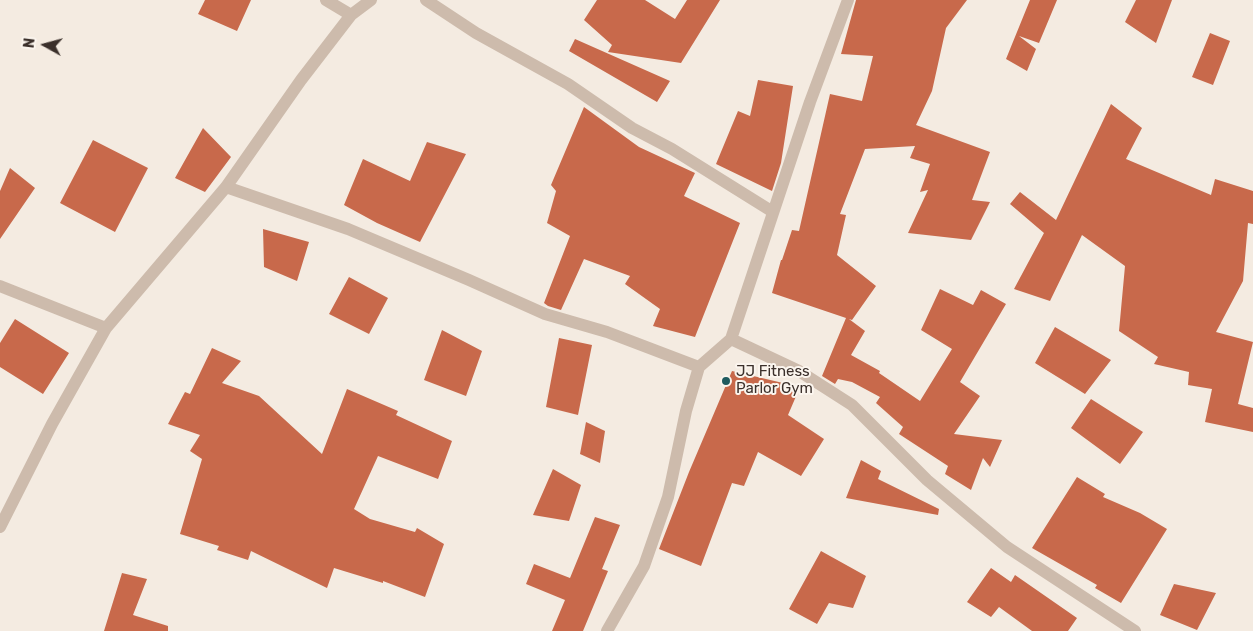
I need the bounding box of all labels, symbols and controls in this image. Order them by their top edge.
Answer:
north arrow [20,20,70,70]
text: N [21,37,39,49]
place label: JJ Fitness Parlor Gym [736,363,813,398]
marker: JJ Fitness Parlor Gym [720,375,732,387]

